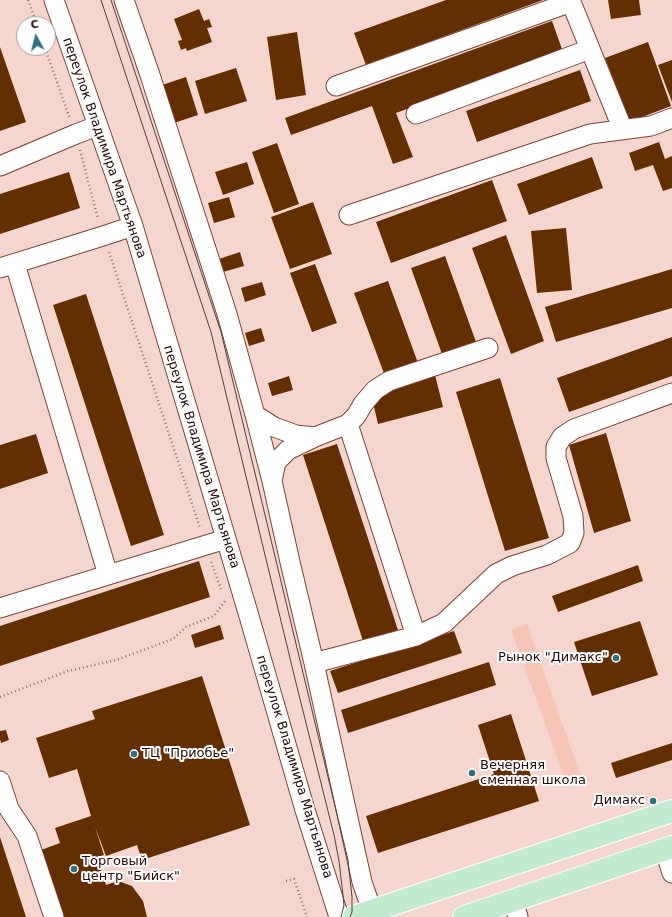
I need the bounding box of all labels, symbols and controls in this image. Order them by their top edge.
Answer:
north arrow [16,16,56,56]
text: С [30,18,39,32]
street label: переулок Владимира Мартьянова [59,36,149,260]
street label: переулок Владимира Мартьянова [160,344,242,570]
place label: Рынок "Димакс" [498,650,608,666]
marker: Рынок "Димакс" [611,653,621,663]
street label: переулок Владимира Мартьянова [253,654,335,880]
place label: ТЦ "Приобье" [142,746,234,762]
marker: ТЦ "Приобье" [129,749,139,759]
place label: Вечерняя сменная школа [480,758,586,789]
marker: Вечерняя сменная школа [467,768,477,778]
place label: Димакс [594,793,645,809]
marker: Димакс [648,796,658,806]
place label: Торговый центр "Бийск" [82,854,180,885]
marker: Торговый центр "Бийск" [69,864,79,874]

